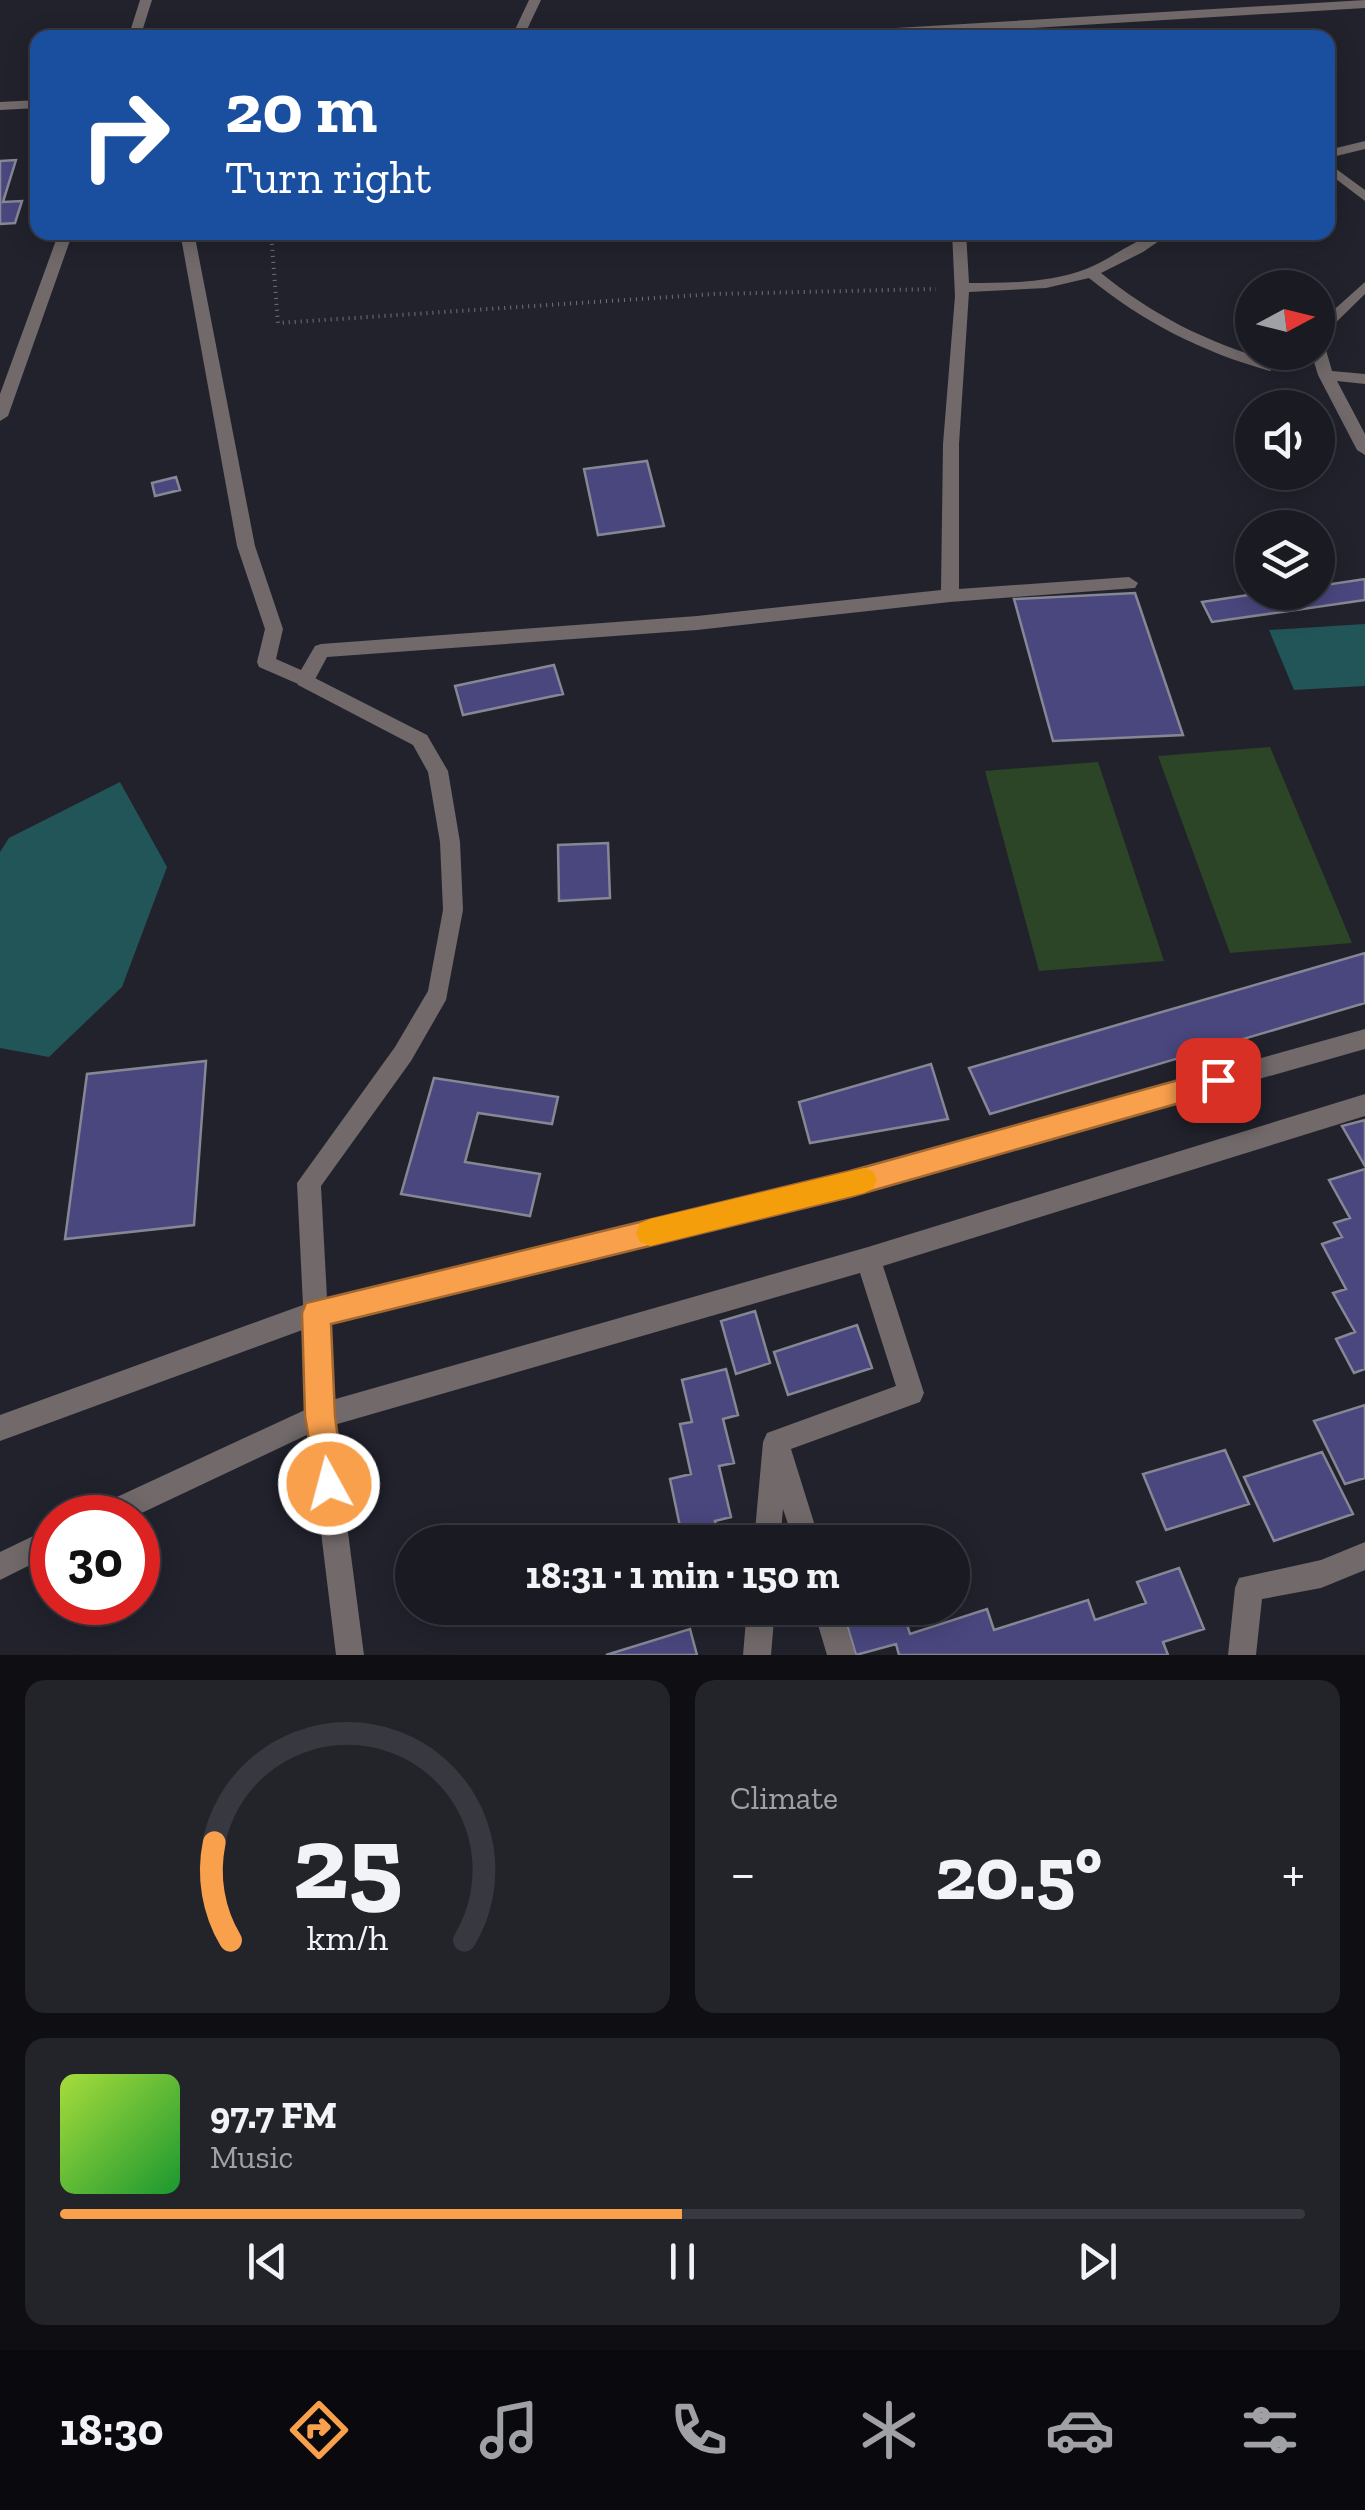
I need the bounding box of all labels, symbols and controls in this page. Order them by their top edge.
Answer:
text: 20 m [225,66,377,150]
icon: right [60,70,190,200]
text: Turn right [225,151,431,205]
north arrow [1235,270,1335,370]
map controls [1235,270,1335,610]
button: sound [1235,390,1335,490]
button: layers [1235,510,1335,610]
pin [1176,1038,1261,1123]
icon: arrive [1191,1053,1246,1108]
position arrow [277,1432,381,1536]
speed limit sign: 30 [30,1495,160,1625]
text: 18:31 · 1 min · 150 m [526,1552,839,1598]
text: Climate [730,1779,838,1817]
text: 25 [292,1800,403,1925]
text: 20.5° [935,1828,1102,1918]
text: − [730,1840,756,1906]
text: + [1282,1840,1305,1906]
text: km/h [307,1916,388,1959]
text: 97.7 FM [210,2092,337,2138]
text: Music [210,2138,293,2176]
icon: previous [240,2234,295,2289]
icon: pause [655,2234,710,2289]
icon: next [1070,2234,1125,2289]
icon: directions [284,2395,354,2465]
icon: music [474,2395,544,2465]
icon: phone [664,2395,734,2465]
icon: climate [854,2395,924,2465]
icon: car [1045,2395,1115,2465]
icon: filters [1235,2395,1305,2465]
text: 18:30 [60,2403,164,2457]

